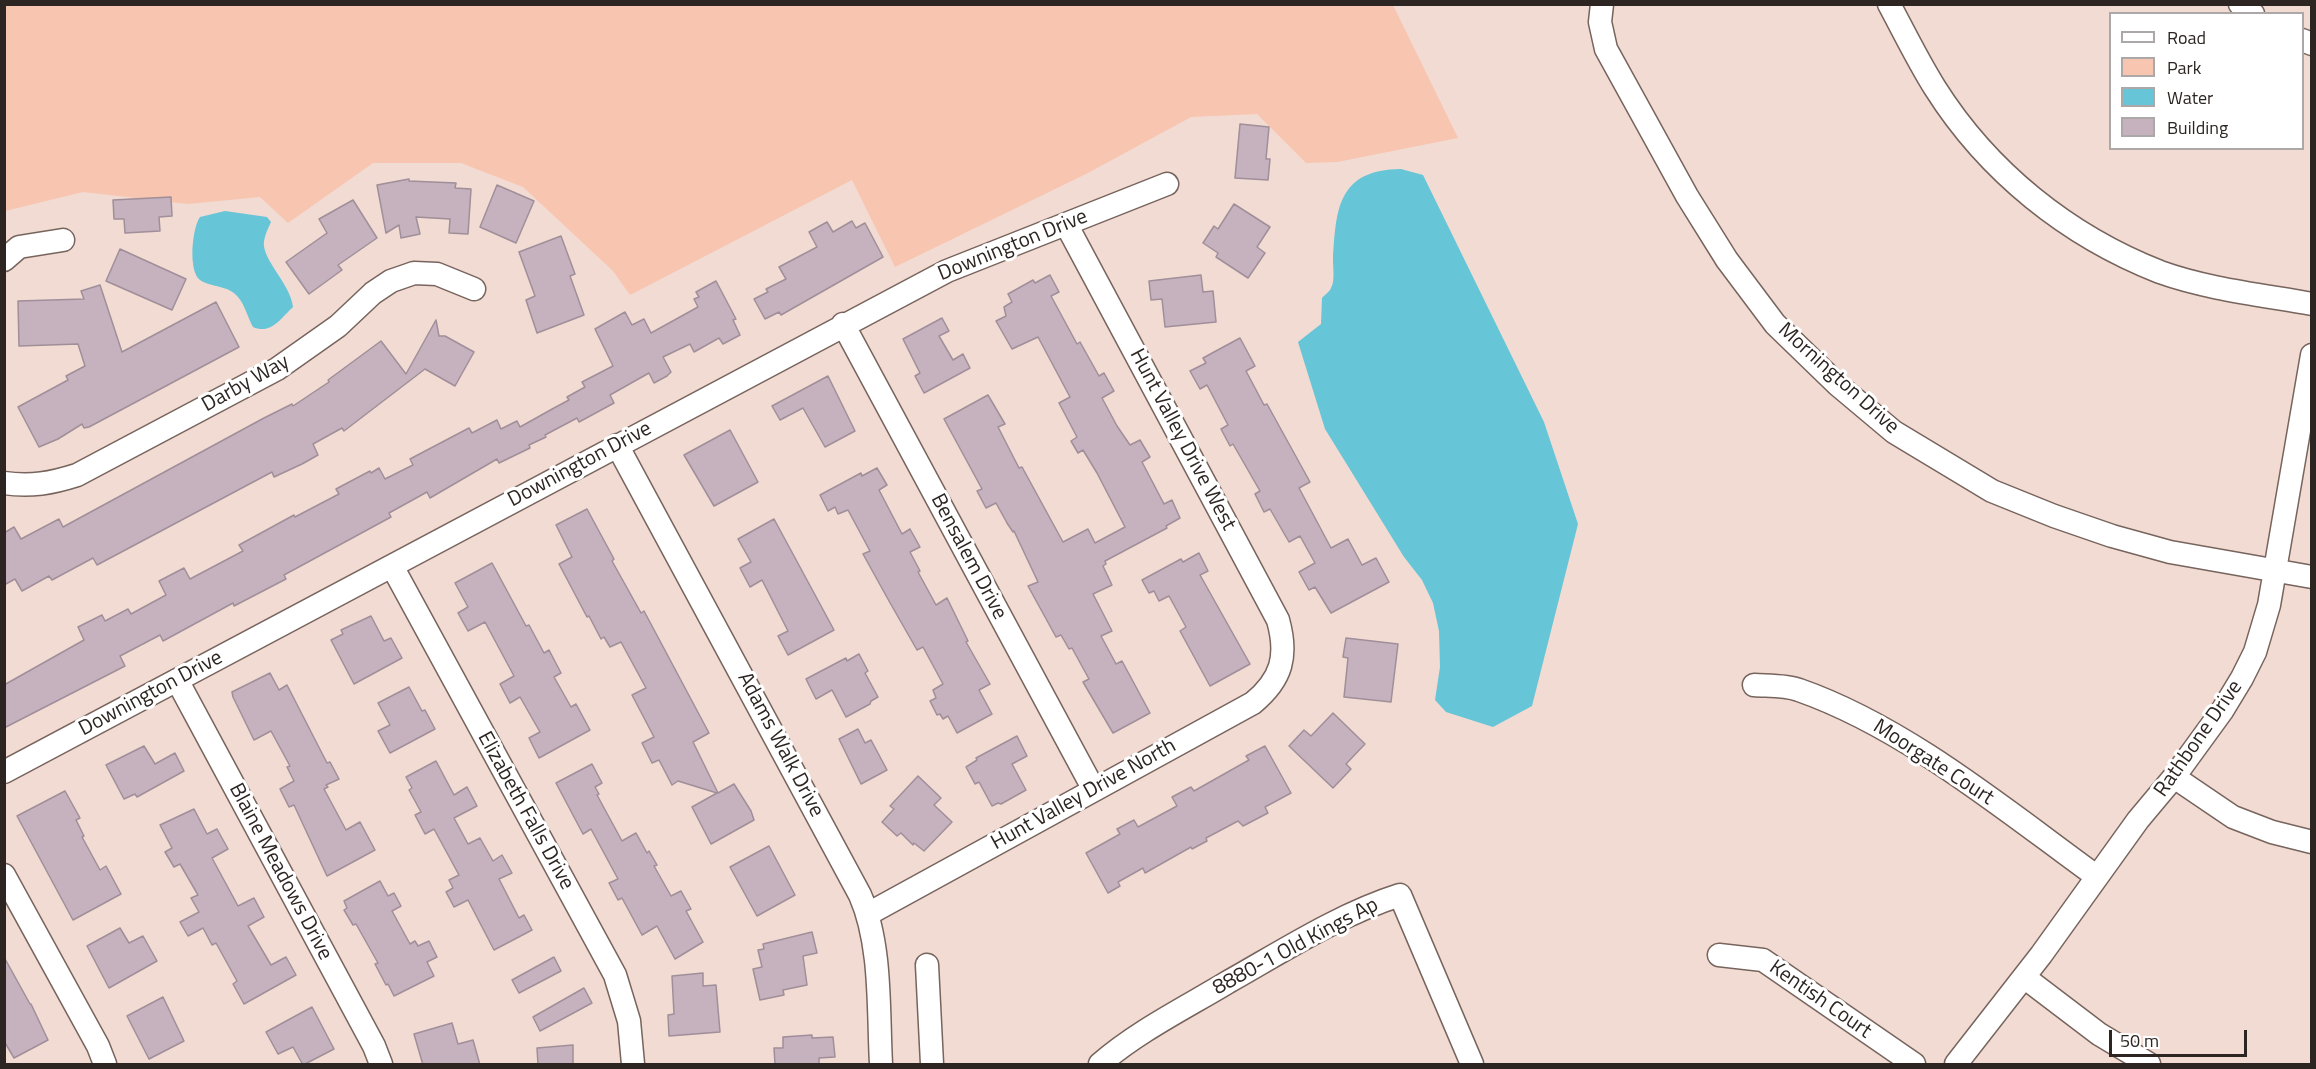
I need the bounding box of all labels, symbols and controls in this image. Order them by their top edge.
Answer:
legend [2109,12,2304,150]
text: Road [2167,24,2206,51]
text: Park [2167,54,2201,81]
text: Water [2167,84,2213,111]
text: Building [2167,114,2228,141]
street label: Downington Drive [935,205,1091,287]
street label: Mornington Drive [1772,318,1904,440]
street label: Hunt Valley Drive West [1123,345,1241,535]
street label: Darby Way [198,350,294,418]
street label: Downington Drive [504,417,656,513]
street label: Bensalem Drive [924,490,1012,624]
street label: Downington Drive [75,646,227,742]
street label: Adams Walk Drive [731,668,829,822]
street label: Rathbone Drive [2149,676,2249,802]
street label: Moorgate Court [1868,715,1998,811]
street label: Elizabeth Falls Drive [471,728,579,894]
street label: Hunt Valley Drive North [987,734,1181,856]
street label: Blaine Meadows Drive [223,779,337,965]
street label: 8880-1 Old Kings Ap [1209,893,1383,1001]
street label: Kentish Court [1764,956,1876,1044]
scale bar [2112,1018,2250,1056]
text: 50 m [2120,1027,2159,1054]

